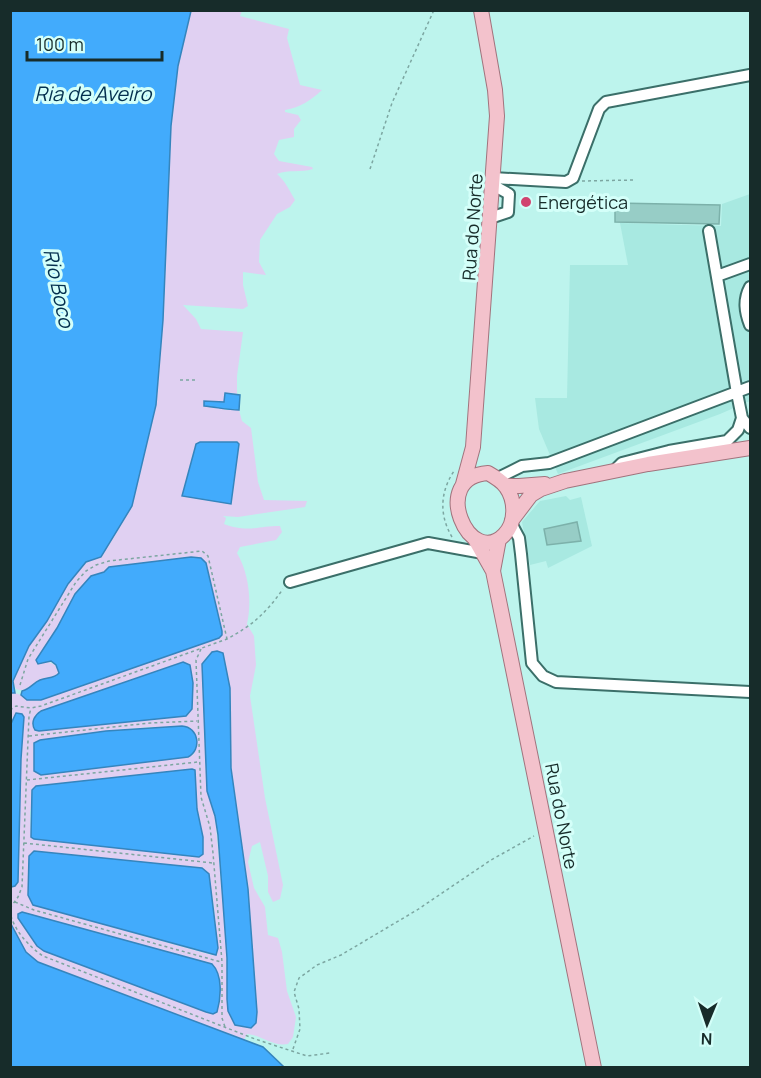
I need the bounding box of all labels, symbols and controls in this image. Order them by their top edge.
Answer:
scale bar [27,24,162,62]
text: 100 m [36,32,84,56]
water label: Ria de Aveiro [35,80,153,107]
street label: Rua do Norte [456,173,488,281]
place label: Energética [538,190,628,214]
marker: Energética [519,195,533,209]
water label: Rio Boco [37,246,81,331]
street label: Rua do Norte [540,761,584,871]
north arrow [677,994,737,1054]
text: N [700,1028,713,1050]

